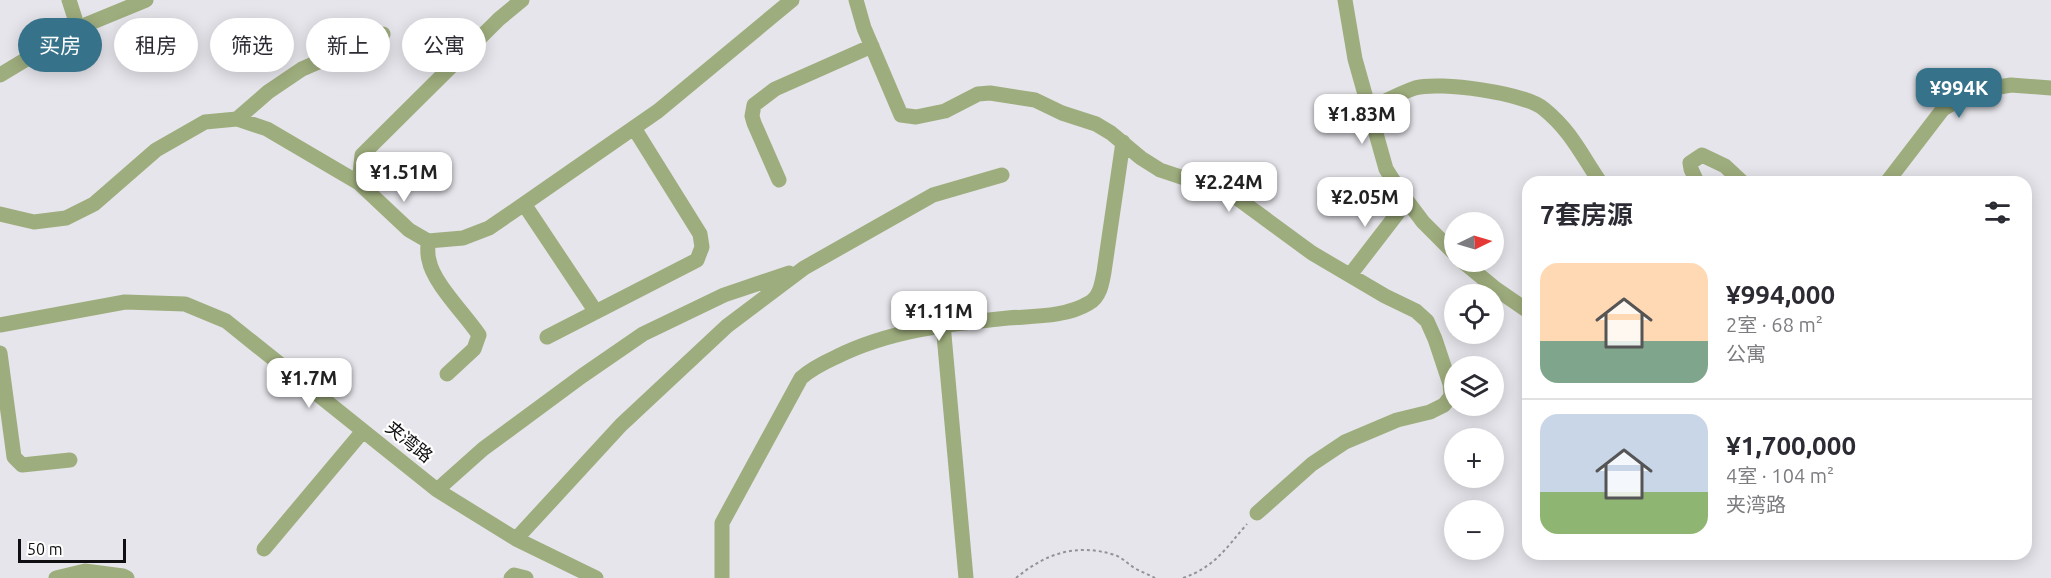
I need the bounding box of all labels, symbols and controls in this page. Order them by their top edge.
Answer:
chip: 买房 [18,18,102,72]
chip: 租房 [114,18,198,72]
chip: 筛选 [210,18,294,72]
chip: 新上 [306,18,390,72]
chip: 公寓 [402,18,486,72]
pin: ¥994K [1917,68,2001,119]
text: ¥994K [1930,76,1988,99]
pin: ¥1.83M [1313,94,1411,145]
text: ¥1.83M [1328,102,1396,125]
pin: ¥1.51M [355,152,453,203]
text: ¥1.51M [370,160,438,183]
pin: ¥2.24M [1180,162,1278,213]
text: ¥2.24M [1195,170,1263,193]
pin: ¥2.05M [1316,177,1414,228]
text: ¥2.05M [1331,185,1399,208]
icon: filters [1981,196,2014,229]
text: 7套房源 [1540,200,1633,229]
north arrow [1444,212,1504,272]
map controls [1444,212,1504,560]
text: ¥994,000 [1726,280,1835,309]
button: locate [1444,284,1504,344]
icon: home [1588,287,1660,359]
pin: ¥1.11M [890,291,988,342]
text: ¥1.11M [905,299,973,322]
text: 2室 · 68 m² [1726,313,1823,336]
text: 公寓 [1726,342,1766,365]
button: layers [1444,356,1504,416]
pin: ¥1.7M [267,358,351,409]
text: ¥1.7M [281,366,337,389]
street label: 夹湾路 [382,416,437,466]
button: + [1444,428,1504,488]
text: ¥1,700,000 [1726,431,1856,460]
icon: home [1588,438,1660,510]
text: 4室 · 104 m² [1726,464,1834,487]
text: 夹湾路 [1726,493,1786,516]
button: − [1444,500,1504,560]
scale bar [18,536,126,564]
text: 50 m [27,540,63,558]

